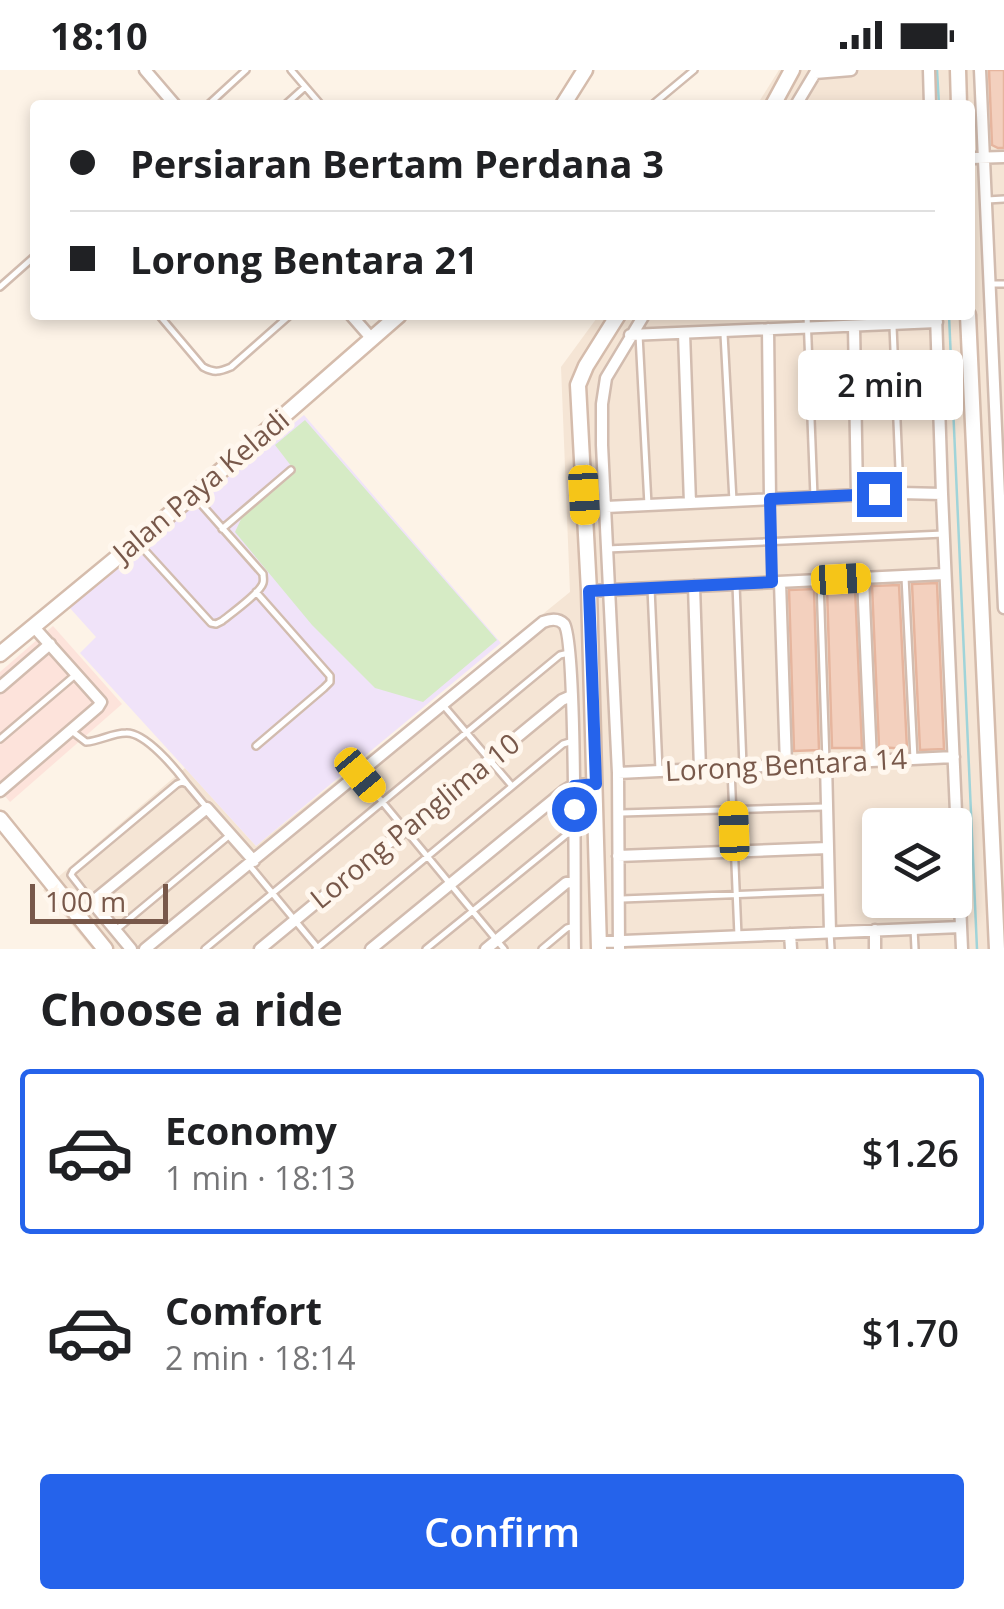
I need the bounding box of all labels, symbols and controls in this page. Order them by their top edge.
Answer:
text: 18:10 [50,9,148,61]
text: Persiaran Bertam Perdana 3 [130,137,664,189]
text: Lorong Bentara 21 [130,233,478,285]
callout: 2 min [796,349,962,419]
text: 2 min [837,363,924,406]
street label: Jalan Paya Keladi [102,400,296,572]
car [567,464,601,526]
route end [857,472,902,517]
car [810,562,872,596]
street label: Lorong Panglima 10 [302,724,527,917]
street label: Lorong Bentara 14 [664,739,908,789]
car [329,742,391,808]
route start [552,787,597,832]
car [718,800,750,862]
map controls [862,808,972,918]
button: layers [862,808,972,918]
scale bar [30,879,168,924]
text: 100 m [45,882,126,920]
text: Choose a ride [40,978,343,1039]
text: Economy [165,1104,337,1156]
icon: car [45,1107,135,1197]
text: $1.26 [862,1126,959,1178]
text: 1 min · 18:13 [165,1156,356,1199]
text: Comfort [165,1284,322,1336]
icon: car [45,1287,135,1377]
text: $1.70 [862,1306,959,1358]
text: 2 min · 18:14 [165,1336,356,1379]
button: Confirm [40,1474,964,1589]

